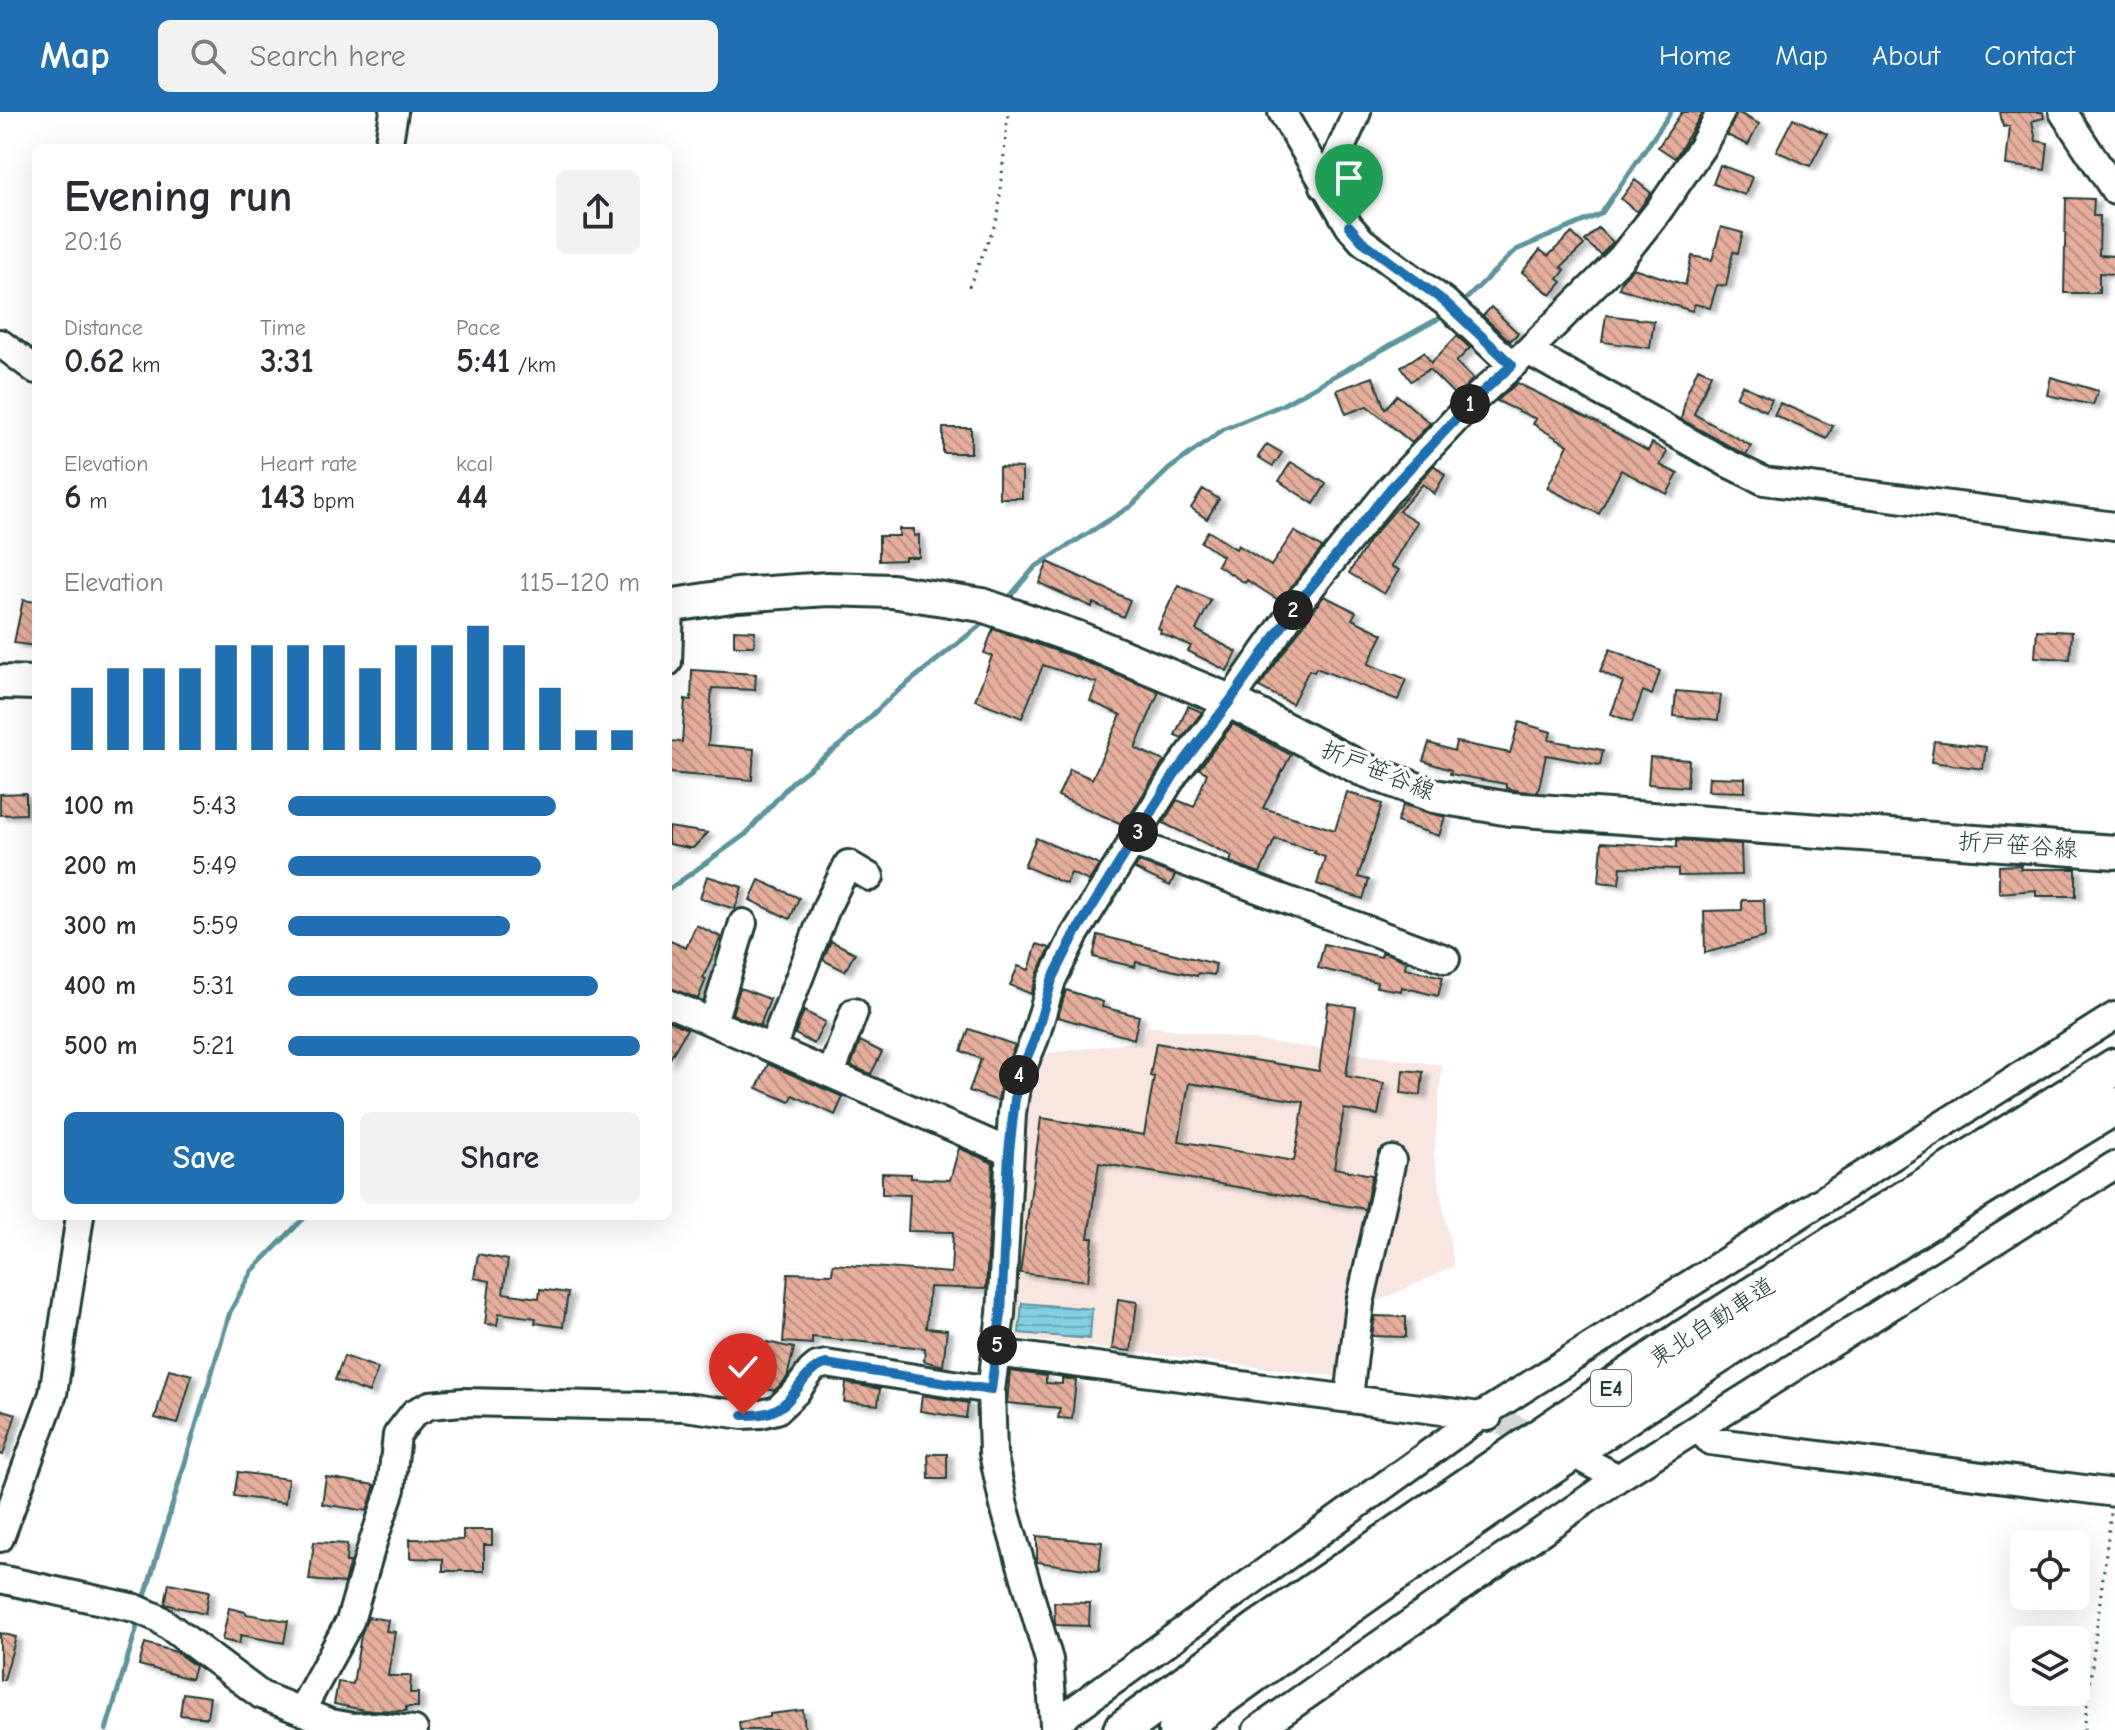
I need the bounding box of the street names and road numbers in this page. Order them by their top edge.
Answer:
street label: 折戸笹谷線 [1317,735,1439,805]
street label: 折戸笹谷線 [1957,827,2079,863]
street label: 東北自動車道 [1644,1271,1780,1373]
road number: E4 [1591,1370,1631,1406]

